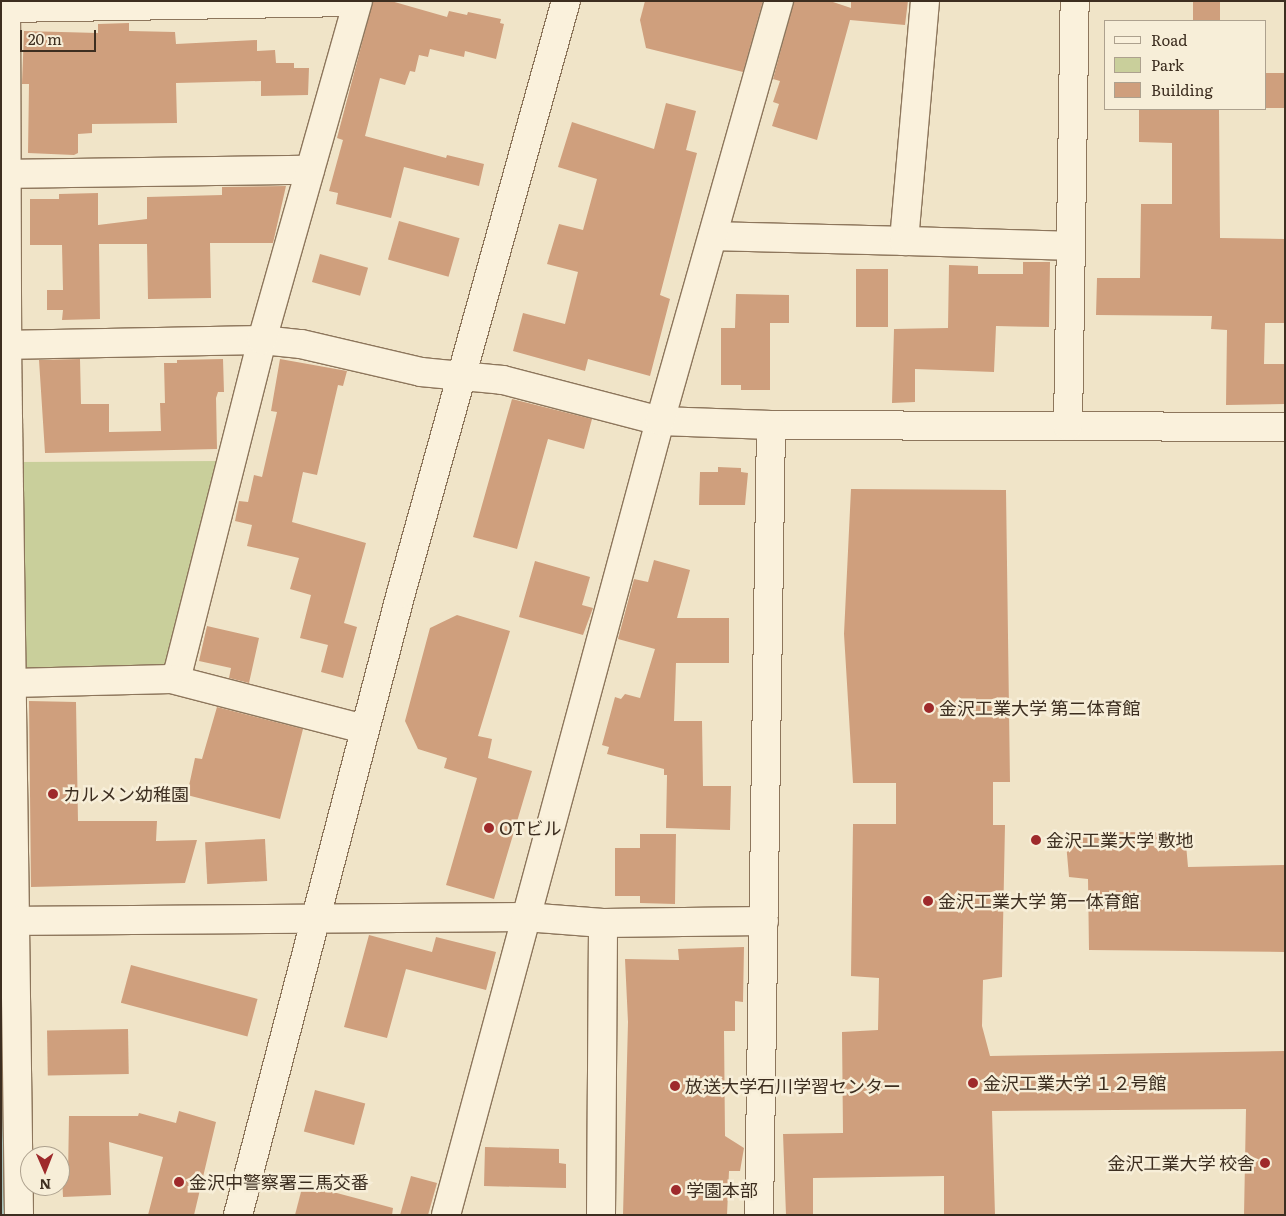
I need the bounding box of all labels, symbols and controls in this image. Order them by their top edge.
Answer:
scale bar [22,20,99,52]
legend [1104,20,1266,110]
text: 20 m [28,27,62,50]
text: Road [1151,28,1187,51]
text: Park [1151,53,1184,76]
text: Building [1151,78,1213,101]
place label: 金沢工業大学 第二体育館 [939,697,1141,719]
marker: 金沢工業大学 第二体育館 [923,702,935,714]
place label: カルメン幼稚園 [63,783,189,805]
marker: カルメン幼稚園 [47,788,59,800]
place label: OTビル [499,817,561,839]
marker: OTビル [483,822,495,834]
place label: 金沢工業大学 敷地 [1046,829,1194,851]
marker: 金沢工業大学 敷地 [1030,834,1042,846]
place label: 金沢工業大学 第一体育館 [938,890,1140,912]
marker: 金沢工業大学 第一体育館 [922,895,934,907]
place label: 金沢工業大学 １２号館 [983,1072,1167,1094]
place label: 放送大学石川学習センター [685,1075,901,1097]
marker: 金沢工業大学 １２号館 [967,1077,979,1089]
marker: 放送大学石川学習センター [669,1080,681,1092]
north arrow [20,1146,70,1196]
place label: 金沢工業大学 校舎 [1107,1152,1255,1174]
marker: 金沢工業大学 校舎 [1259,1157,1271,1169]
place label: 金沢中警察署三馬交番 [189,1171,369,1193]
text: N [39,1175,51,1195]
marker: 金沢中警察署三馬交番 [173,1176,185,1188]
place label: 学園本部 [686,1179,758,1201]
marker: 学園本部 [670,1184,682,1196]

